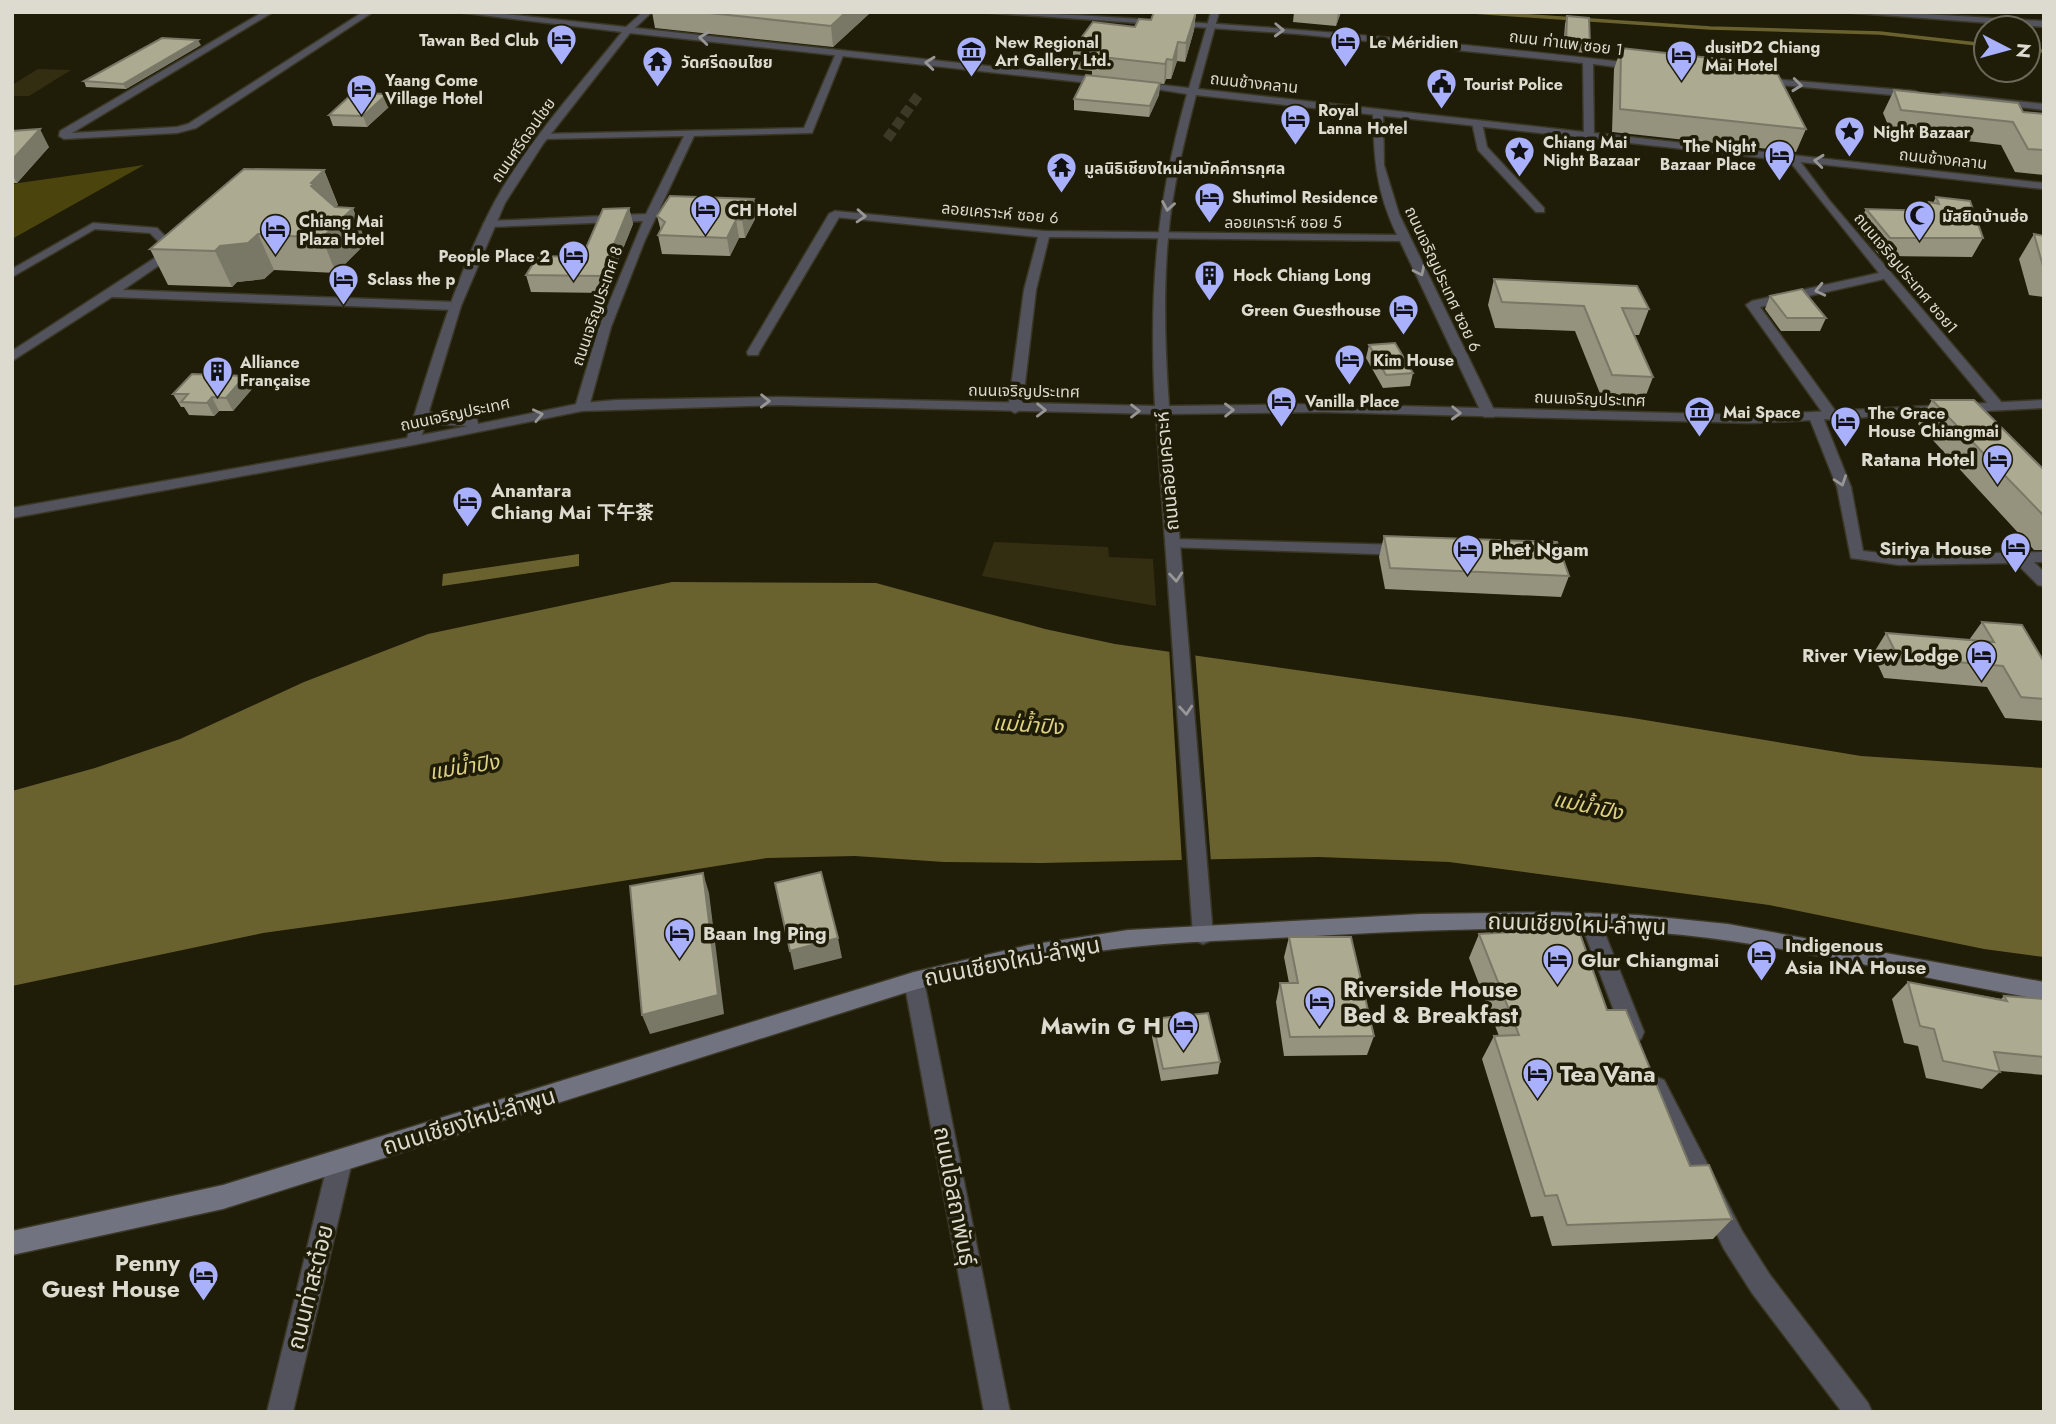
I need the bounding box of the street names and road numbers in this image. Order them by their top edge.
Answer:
street label: ถนน ท่าแพ ซอย 1 [1508,25,1624,61]
street label: ถนนช้างคลาน [1209,67,1299,99]
street label: ถนนศรีดอนไชย [485,93,561,187]
street label: ถนนช้างคลาน [1898,143,1988,175]
street label: ลอยเคราะห์ ซอย 6 [940,196,1060,230]
street label: ถนนเจริญประเทศ ซอย 6 [1399,202,1487,356]
street label: ถนนเจริญประเทศ ซอย1 [1849,208,1963,338]
street label: ลอยเคราะห์ ซอย 5 [1224,211,1342,234]
street label: ถนนเจริญประเทศ 8 [566,243,628,369]
street label: ถนนเจริญประเทศ [968,379,1080,403]
street label: ถนนเจริญประเทศ [1534,386,1646,412]
street label: ถนนเจริญประเทศ [398,391,512,437]
street label: ถนนลอยเคราะห์ [1148,410,1186,532]
street label: ถนนเชียงใหม่-ลำพูน [1487,904,1667,944]
street label: ถนนเชียงใหม่-ลำพูน [921,927,1103,995]
street label: ถนนเชียงใหม่-ลำพูน [379,1079,559,1163]
street label: ถนนโอสถาพันธุ์ [925,1124,985,1269]
street label: ถนนท่าสะต๋อย [278,1221,342,1353]

